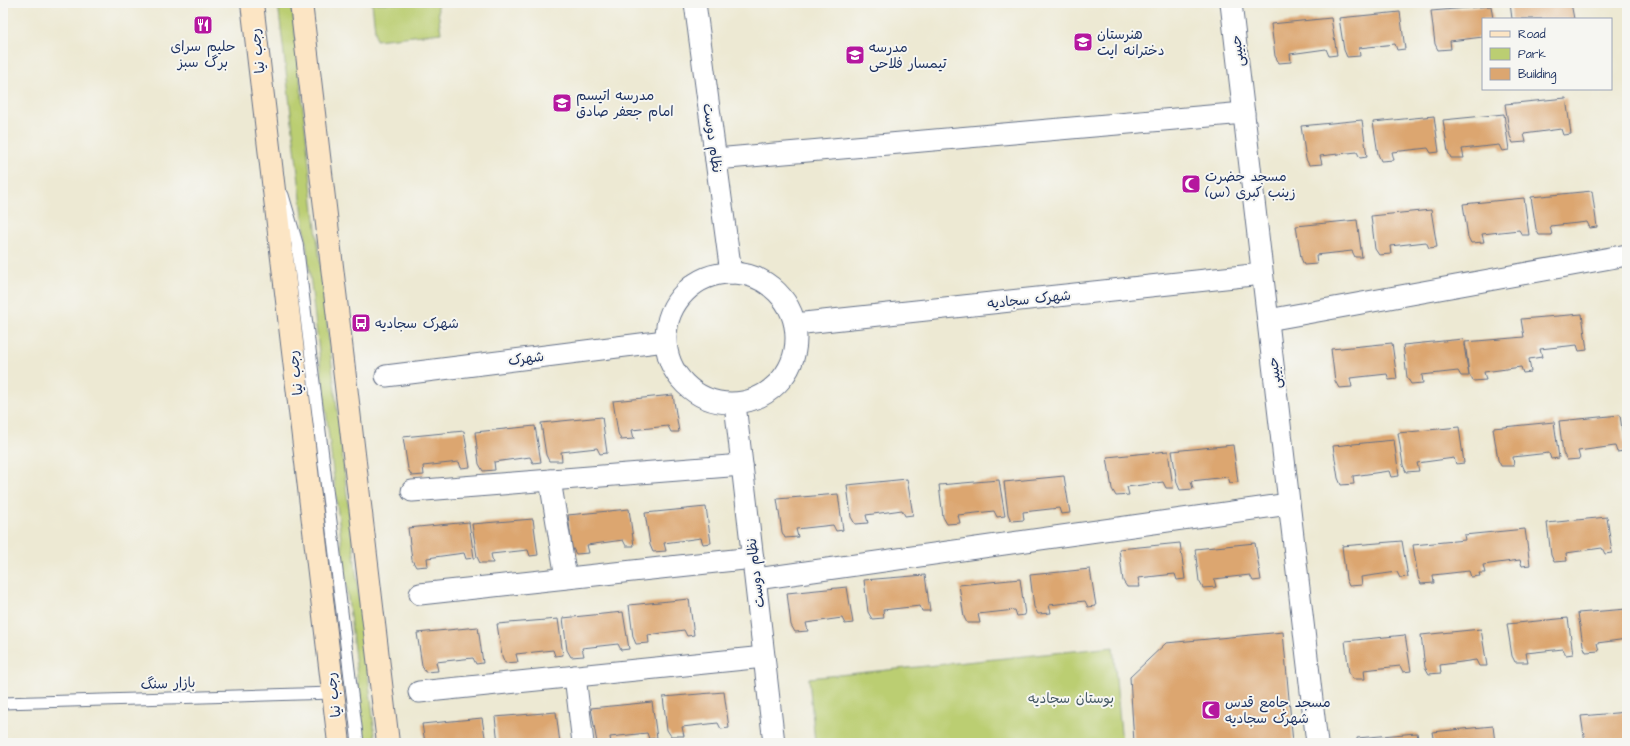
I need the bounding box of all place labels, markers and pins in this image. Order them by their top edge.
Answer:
restaurant icon: حلیم سرای برگ سبز [192,14,214,36]
place label: هنرستان دخترانه ایت [1097,25,1164,61]
school or university icon: هنرستان دخترانه ایت [1072,31,1094,53]
place label: حلیم سرای برگ سبز [170,37,236,73]
place label: مدرسه تیمسار فلاحی [869,38,947,74]
school or university icon: مدرسه تیمسار فلاحی [844,44,866,66]
place label: مدرسه اتیسم امام جعفر صادق [576,86,674,122]
school or university icon: مدرسه اتیسم امام جعفر صادق [551,92,573,114]
place label: مسجد حضرت زینب کبری (س) [1205,167,1296,203]
mosque icon: مسجد حضرت زینب کبری (س) [1180,173,1202,195]
bus stop icon: شهرک سجادیه [350,312,372,334]
place label: شهرک سجادیه [375,314,459,334]
place label: مسجد جامع قدس شهرک سجادیه [1225,693,1331,729]
mosque icon: مسجد جامع قدس شهرک سجادیه [1200,699,1222,721]

